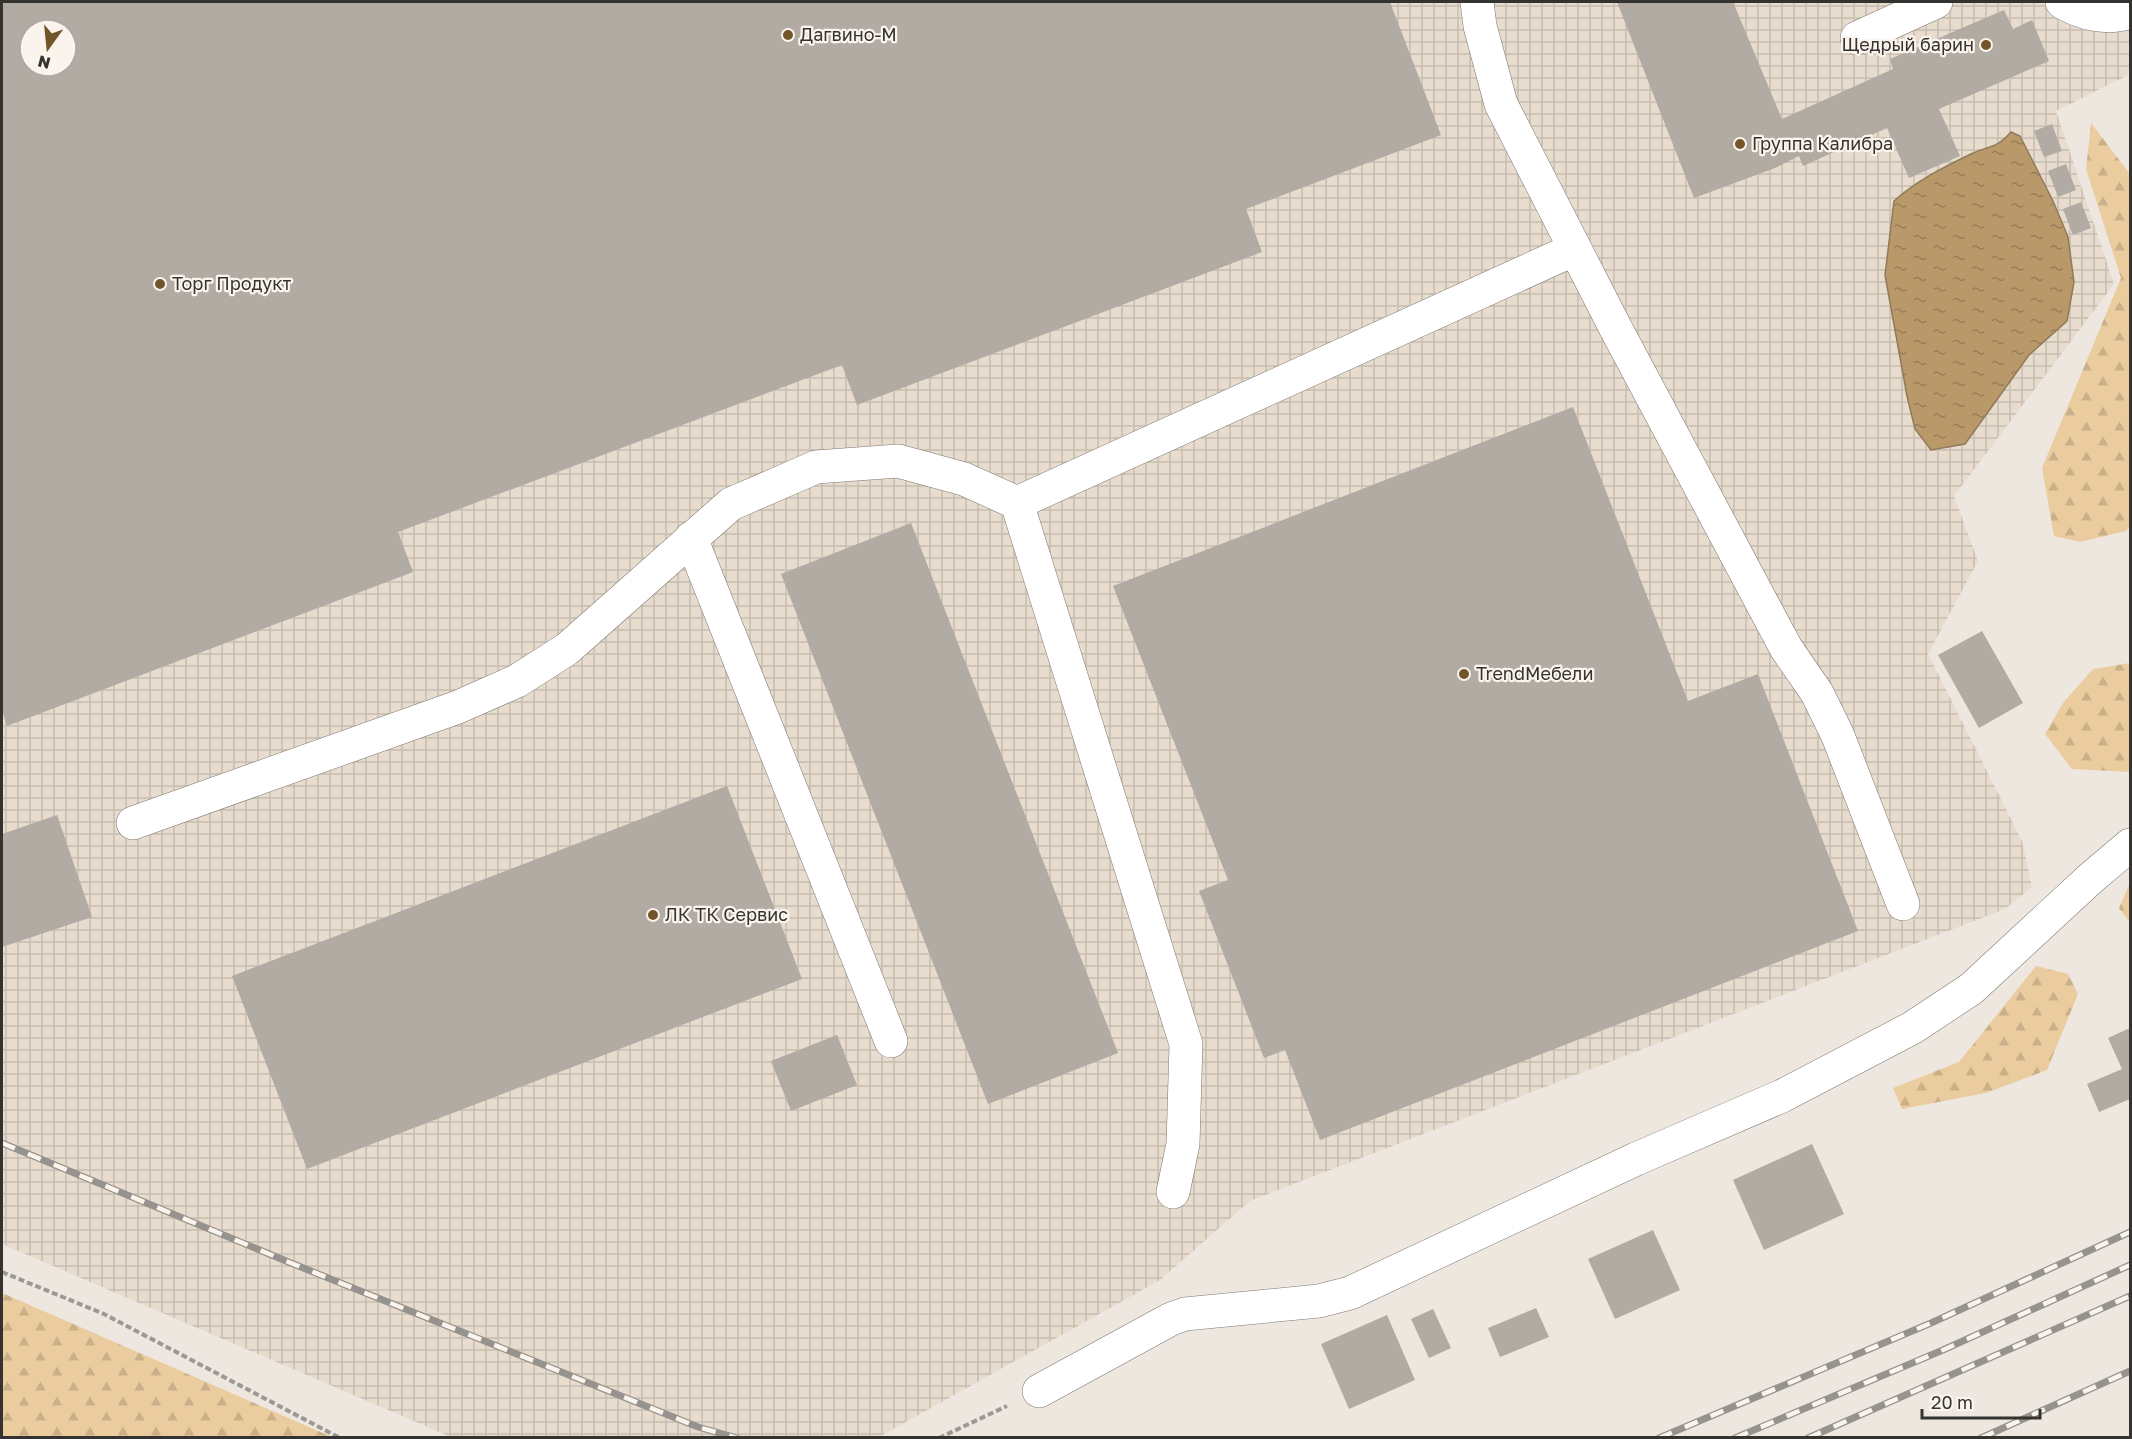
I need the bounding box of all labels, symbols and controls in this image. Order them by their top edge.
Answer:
north arrow [18,18,78,78]
place label: Дагвино-М [800,23,897,45]
marker: Дагвино-М [781,28,795,42]
place label: Щедрый барин [1842,33,1974,55]
marker: Щедрый барин [1979,38,1993,52]
text: N [36,51,53,74]
place label: Группа Калибра [1752,132,1893,154]
marker: Группа Калибра [1733,137,1747,151]
place label: Торг Продукт [172,272,292,294]
marker: Торг Продукт [153,277,167,291]
place label: TrendМебели [1476,662,1593,684]
marker: TrendМебели [1457,667,1471,681]
place label: ЛК ТК Сервис [665,903,788,925]
marker: ЛК ТК Сервис [646,908,660,922]
scale bar [1922,1382,2040,1420]
text: 20 m [1931,1391,1973,1413]

